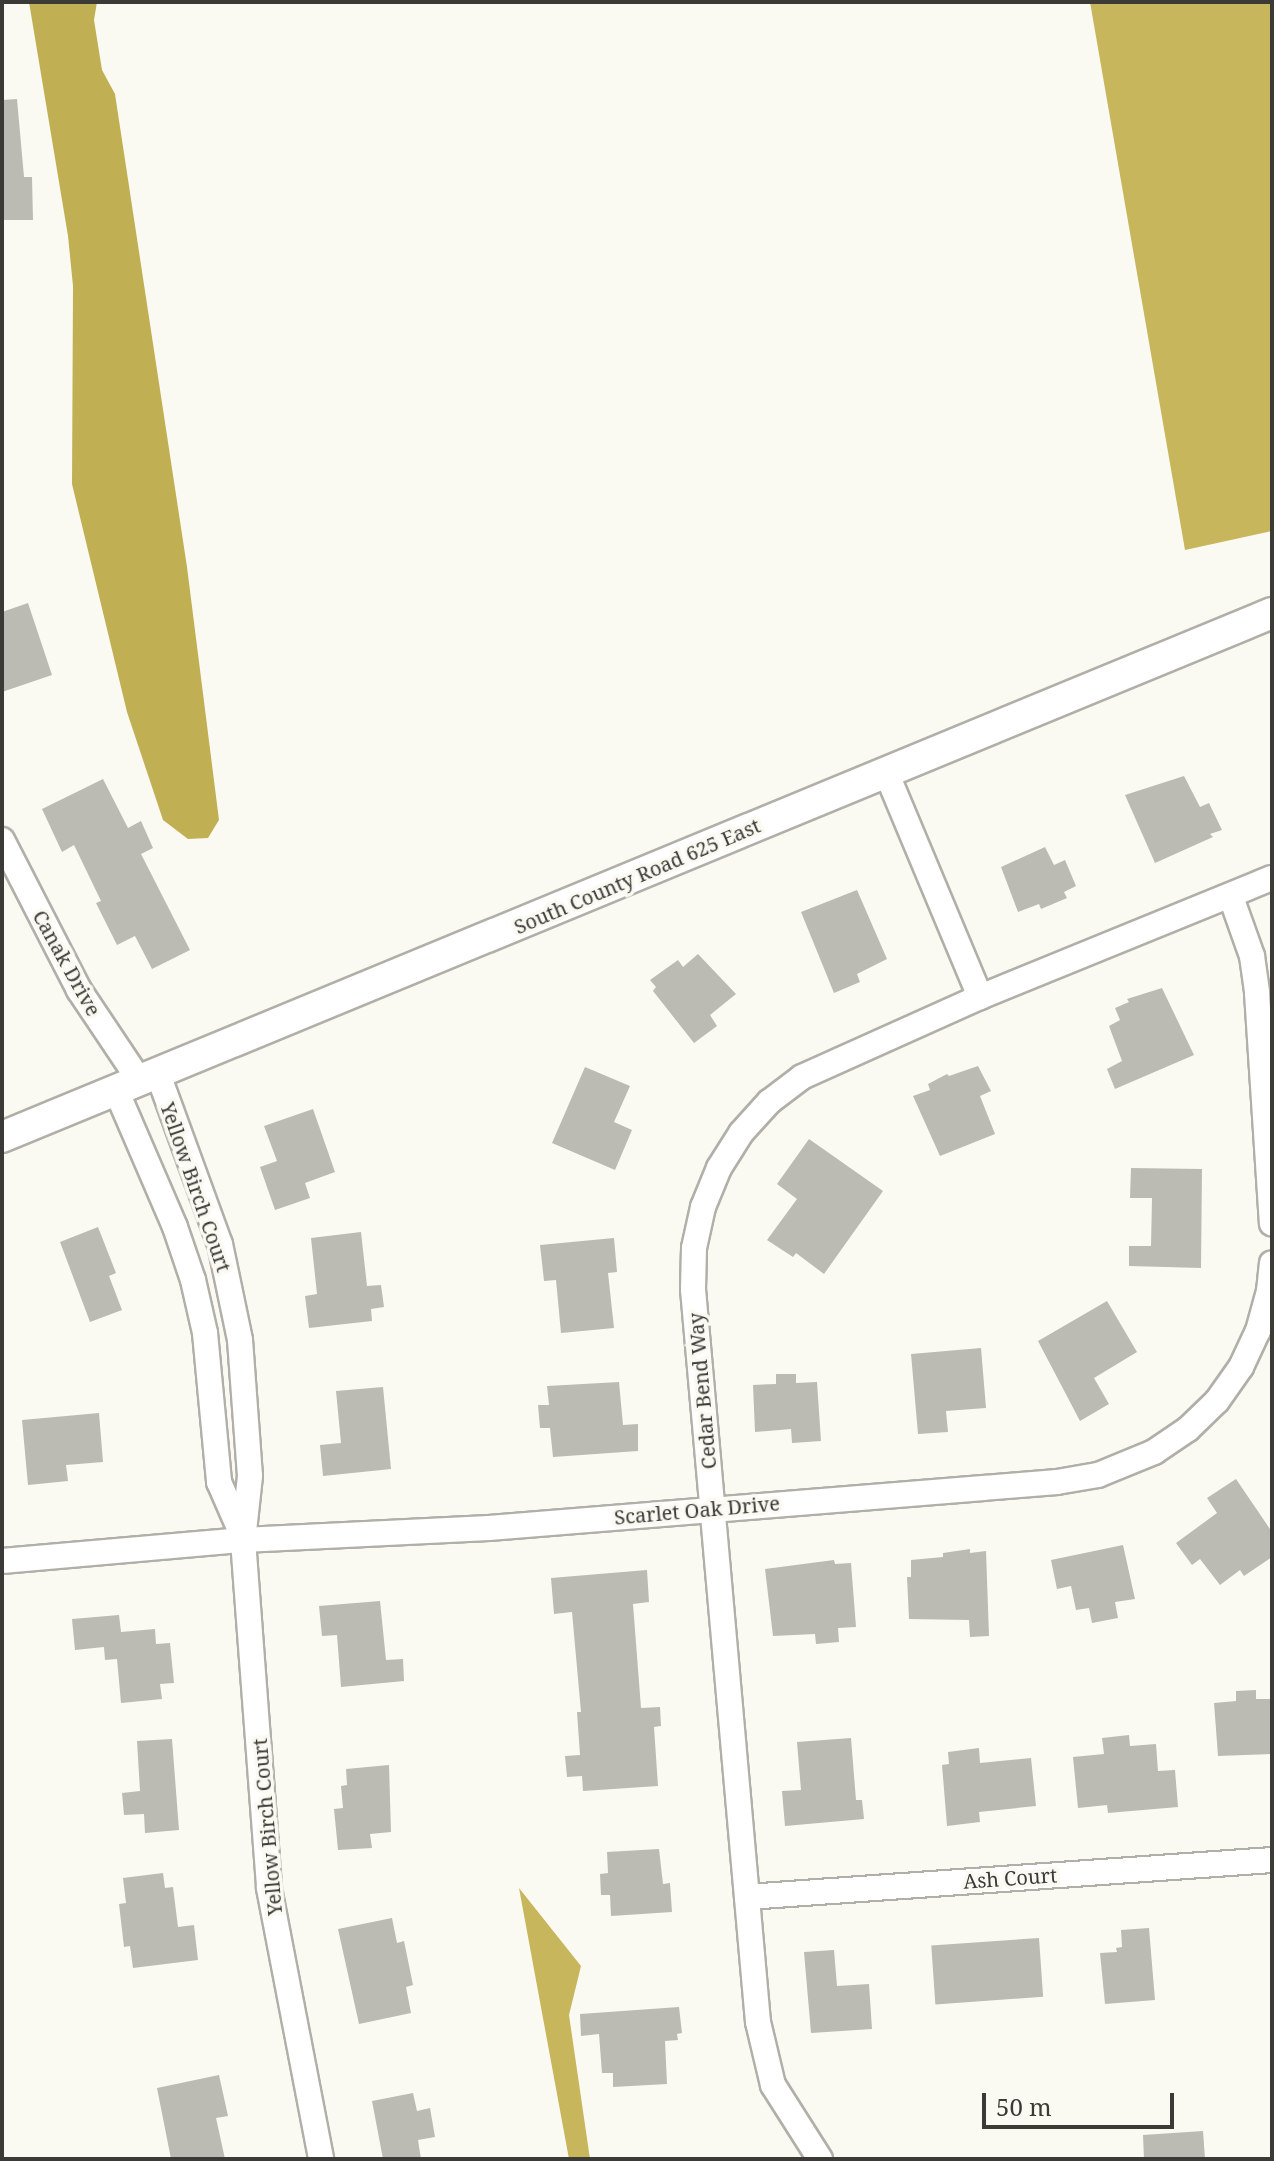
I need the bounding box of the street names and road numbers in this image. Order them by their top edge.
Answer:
street label: South County Road 625 East [510,813,764,939]
street label: Canak Drive [28,906,106,1020]
street label: Yellow Birch Court [156,1099,236,1275]
street label: Cedar Bend Way [683,1312,721,1470]
street label: Scarlet Oak Drive [613,1491,781,1529]
street label: Yellow Birch Court [247,1737,287,1917]
street label: Ash Court [962,1863,1058,1893]

